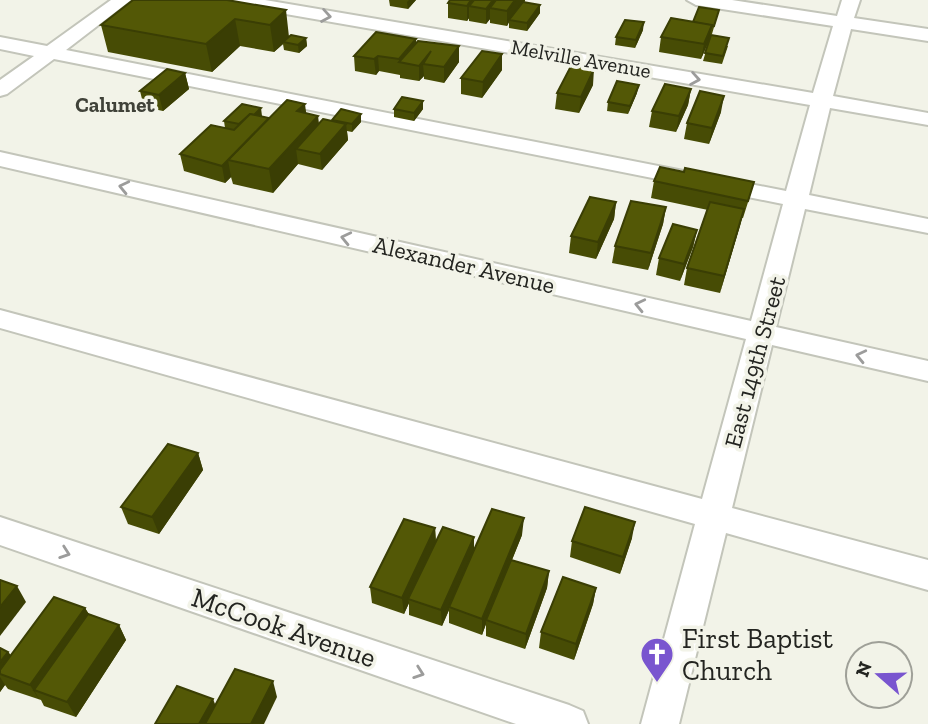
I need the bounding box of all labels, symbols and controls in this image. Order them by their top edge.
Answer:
one-way arrow [320,8,332,23]
street label: Melville Avenue [509,34,653,83]
one-way arrow [689,71,701,86]
district label: Calumet [75,92,155,117]
one-way arrow [118,181,130,196]
street label: Alexander Avenue [370,230,558,300]
one-way arrow [340,232,352,246]
street label: East 149th Street [718,273,791,451]
one-way arrow [634,299,646,313]
one-way arrow [855,349,867,364]
one-way arrow [58,545,70,559]
street label: McCook Avenue [187,581,380,674]
place label: First Baptist Church [682,622,834,687]
church icon: First Baptist Church [638,635,676,684]
north arrow [844,640,914,710]
text: N [850,659,877,680]
one-way arrow [413,665,425,679]

